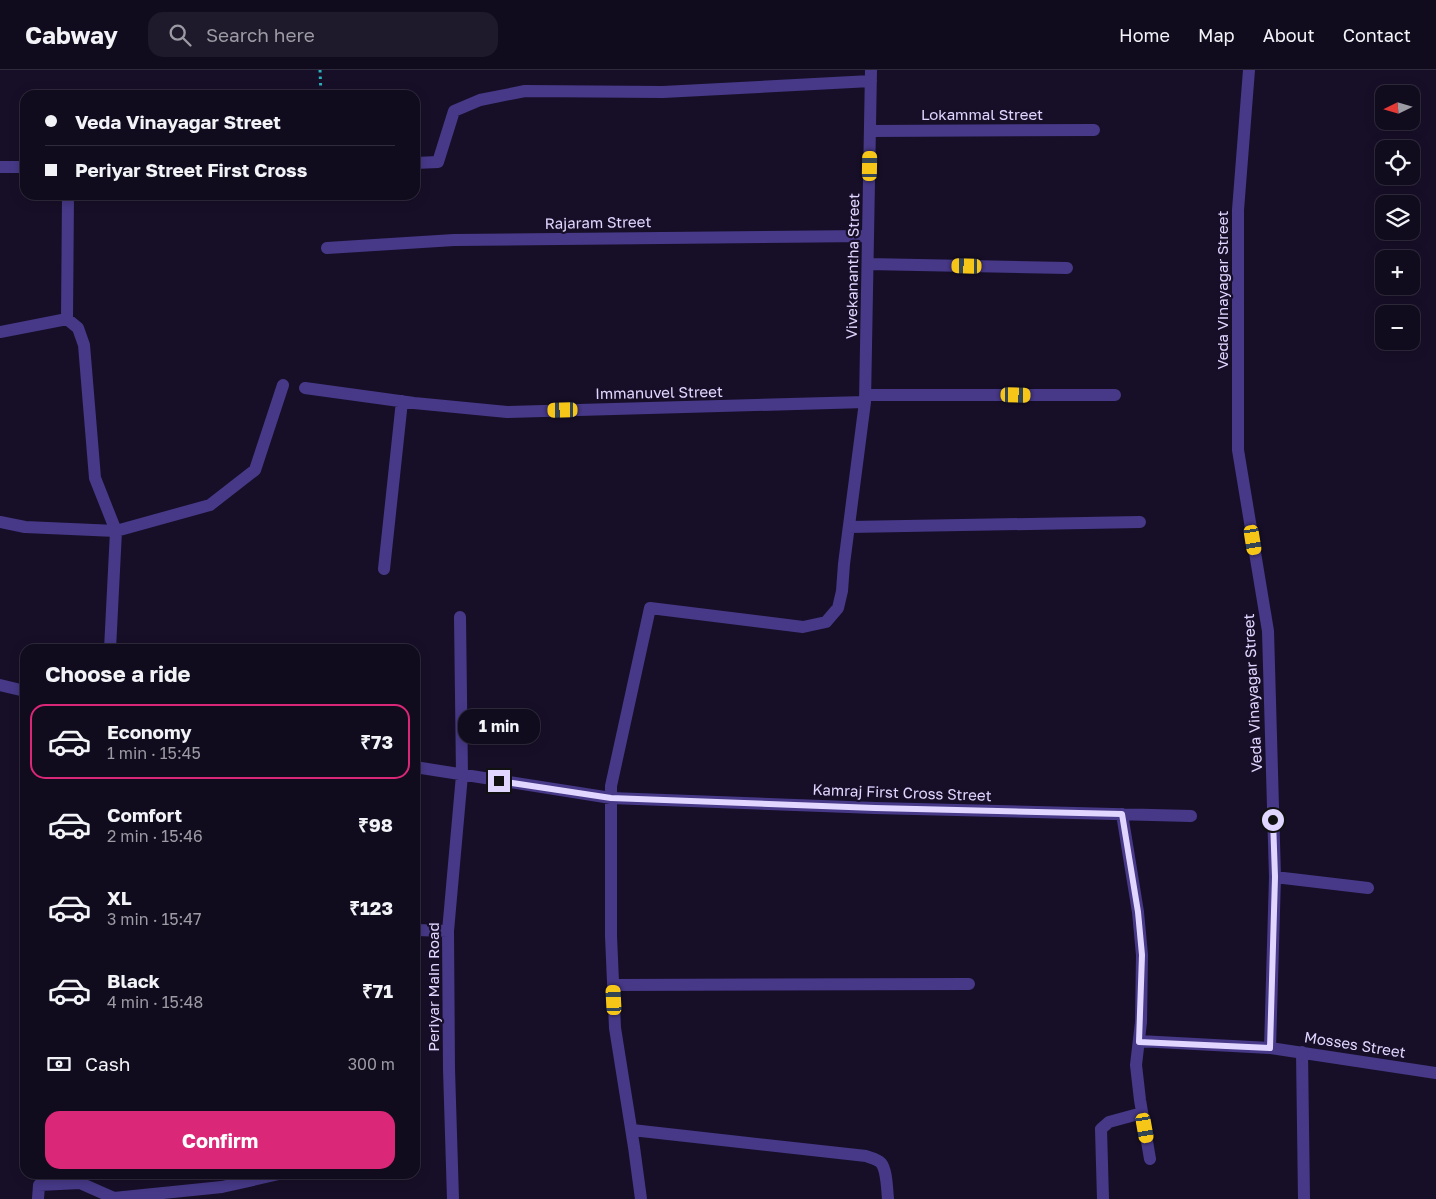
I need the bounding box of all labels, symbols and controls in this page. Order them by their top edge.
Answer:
search box [148,12,498,57]
text: Cabway [25,20,118,49]
icon: search [166,21,194,49]
text: Search here [206,23,315,46]
text: Home [1119,24,1170,46]
text: Map [1198,24,1235,46]
text: About [1263,24,1315,46]
text: Contact [1343,24,1411,46]
north arrow [1375,85,1420,130]
map controls [1375,85,1420,350]
street label: Lokammal Street [921,105,1043,123]
text: Veda Vinayagar Street [75,110,281,133]
button: locate [1375,140,1420,185]
car [862,151,877,181]
text: Periyar Street First Cross [75,158,307,181]
street label: Vivekanantha Street [842,193,862,339]
button: layers [1375,195,1420,240]
street label: Veda Vinayagar Street [1213,211,1231,369]
street label: Rajaram Street [545,212,651,232]
button: + [1375,250,1420,295]
car [951,258,982,274]
button: − [1375,305,1420,350]
street label: Immanuvel Street [595,382,723,402]
car [1000,387,1031,403]
car [547,402,578,418]
car [1243,524,1262,556]
street label: Veda Vinayagar Street [1239,613,1265,773]
text: Choose a ride [45,660,191,687]
callout: 1 min [458,708,540,744]
text: 1 min [479,716,519,736]
icon: car [47,719,92,764]
text: Economy [107,720,192,743]
text: ₹73 [360,730,393,753]
text: 1 min · 15:45 [107,743,201,763]
route end [488,770,510,792]
street label: Kamraj First Cross Street [812,780,992,804]
icon: car [47,802,92,847]
text: Comfort [107,803,182,826]
route start [1262,809,1284,831]
text: ₹98 [358,813,393,836]
text: 2 min · 15:46 [107,826,203,846]
icon: car [47,885,92,930]
text: XL [107,886,132,909]
text: ₹123 [349,896,393,919]
text: 3 min · 15:47 [107,909,202,929]
street label: Periyar Main Road [424,922,442,1052]
icon: car [47,968,92,1013]
text: Black [107,969,160,992]
text: ₹71 [362,979,393,1002]
car [605,985,622,1015]
text: 4 min · 15:48 [107,992,203,1012]
street label: Mosses Street [1303,1027,1407,1061]
icon: cash [45,1050,73,1078]
text: Cash [85,1052,130,1075]
text: 300 m [348,1054,395,1074]
button: Confirm [45,1111,395,1169]
car [1135,1112,1154,1144]

